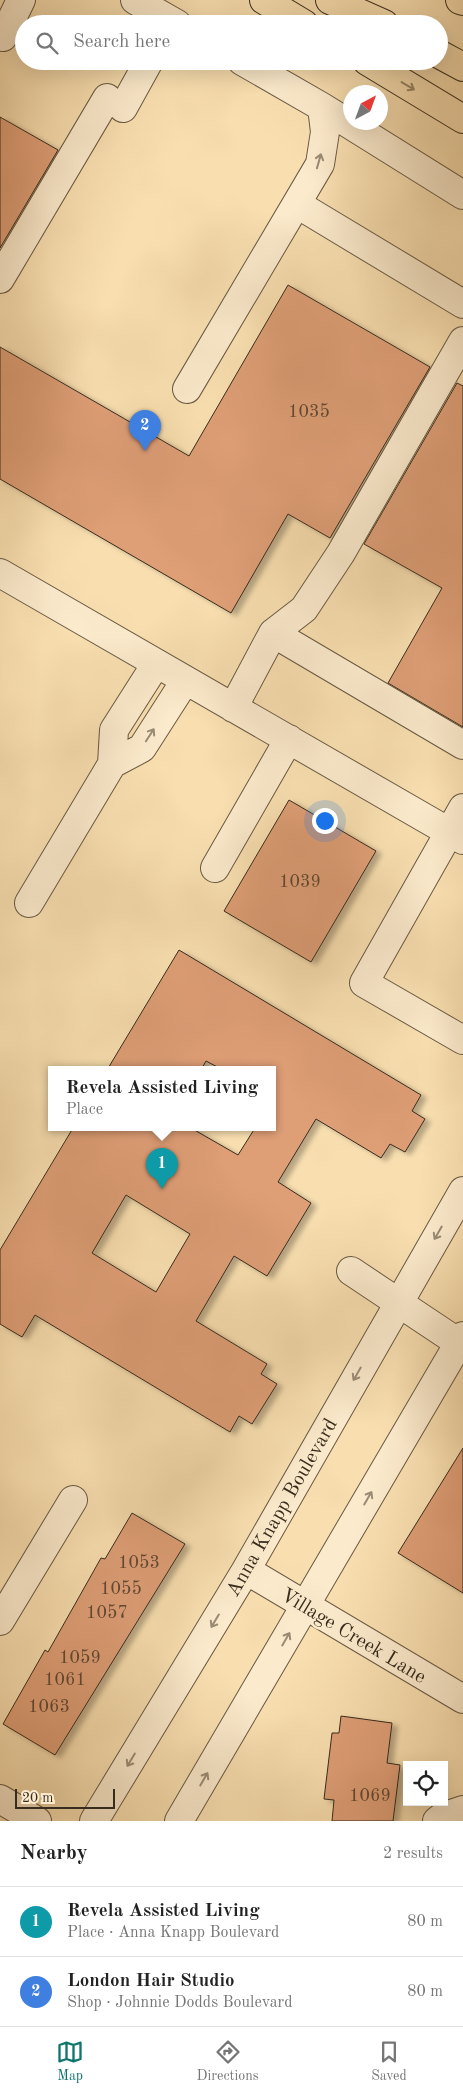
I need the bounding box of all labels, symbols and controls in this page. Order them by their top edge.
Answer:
search box [15,15,448,70]
icon: search [33,29,61,57]
text: Search here [73,33,170,52]
one-way arrow [401,82,415,92]
north arrow [343,85,388,130]
one-way arrow [315,153,325,169]
house number: 1035 [288,403,330,421]
pin: 2 [129,410,161,451]
one-way arrow [145,728,155,742]
your location [312,808,338,834]
house number: 1039 [279,873,321,891]
popup [48,1066,276,1131]
text: Revela Assisted Living [66,1079,258,1098]
text: Place [66,1102,103,1118]
pin: 1 [146,1148,178,1189]
one-way arrow [433,1226,443,1240]
one-way arrow [352,1366,362,1381]
street label: Anna Knapp Boulevard [224,1416,342,1600]
one-way arrow [363,1492,373,1506]
house number: 1053 [118,1554,160,1572]
house number: 1055 [100,1580,142,1598]
street label: Village Creek Lane [277,1586,429,1688]
house number: 1057 [86,1604,128,1622]
one-way arrow [210,1613,220,1627]
one-way arrow [281,1632,291,1646]
house number: 1059 [59,1649,101,1667]
house number: 1061 [44,1671,86,1689]
house number: 1063 [28,1698,70,1716]
one-way arrow [126,1753,136,1767]
map controls [403,1761,448,1806]
button: locate [403,1761,448,1806]
one-way arrow [199,1772,209,1786]
scale bar [15,1786,115,1809]
house number: 1069 [349,1787,391,1805]
text: 20 m [22,1791,53,1805]
text: Nearby [20,1843,88,1864]
text: 2 results [383,1846,443,1862]
text: Revela Assisted Living [67,1902,260,1921]
text: 1 [31,1914,41,1930]
text: 80 m [407,1914,443,1930]
text: Place · Anna Knapp Boulevard [67,1925,279,1941]
text: London Hair Studio [67,1972,235,1991]
text: 2 [31,1984,41,2000]
text: 80 m [407,1984,443,2000]
text: Shop · Johnnie Dodds Boulevard [67,1995,293,2011]
tab: Map [56,2038,84,2085]
tab: Directions [197,2038,259,2085]
tab: Saved [371,2038,407,2085]

